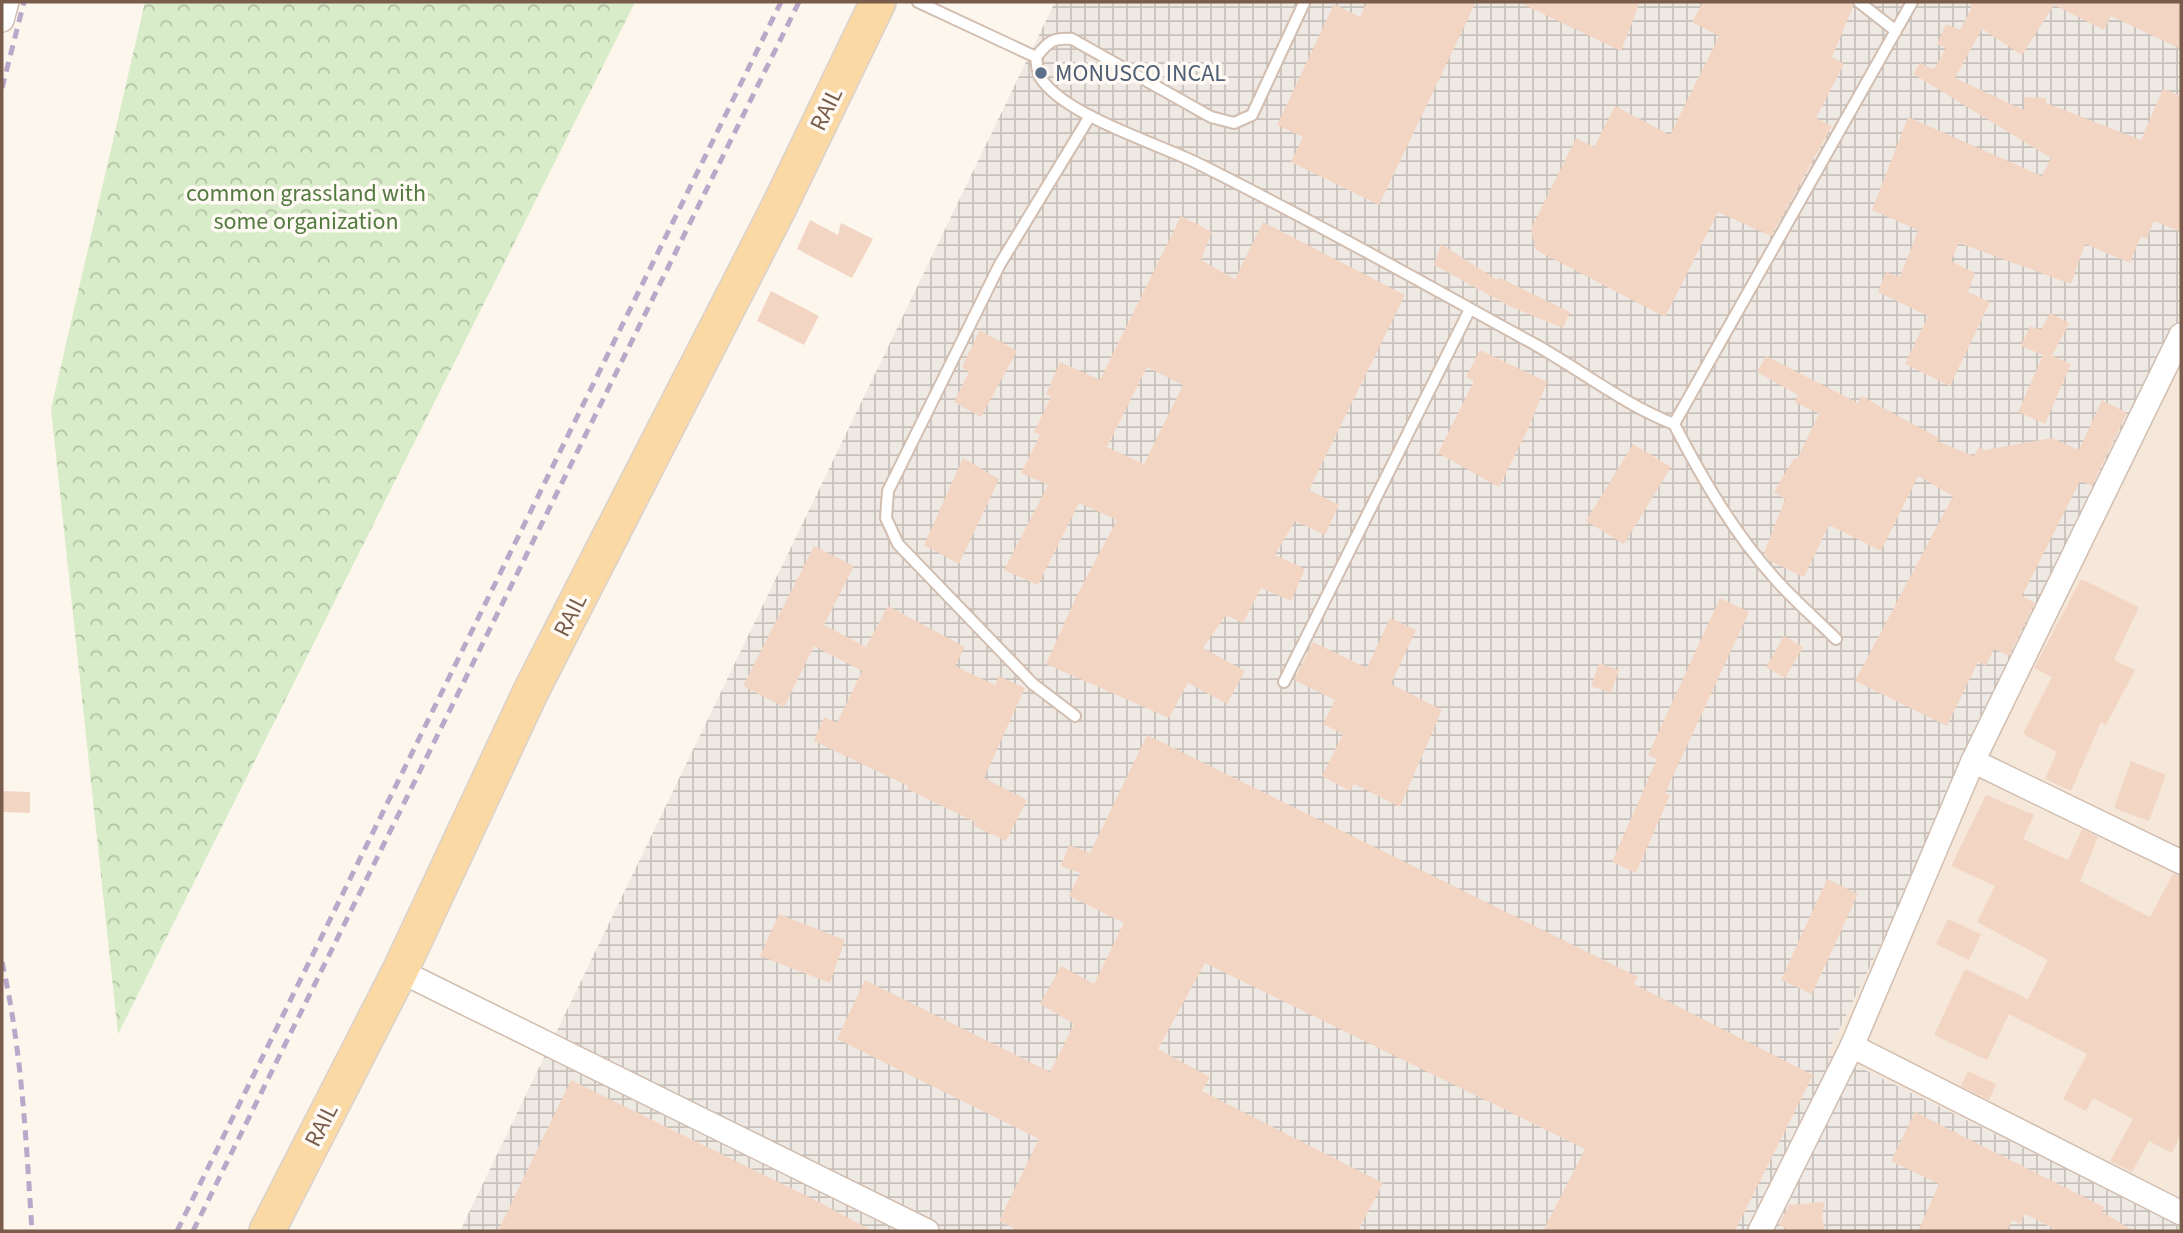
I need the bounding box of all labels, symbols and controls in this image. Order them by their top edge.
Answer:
place label: MONUSCO INCAL [1055,56,1226,91]
marker: MONUSCO INCAL [1033,65,1049,81]
street label: RAIL [801,81,852,137]
park label: common grassland with some organization [186,176,426,239]
street label: RAIL [545,587,596,643]
street label: RAIL [296,1097,347,1153]

